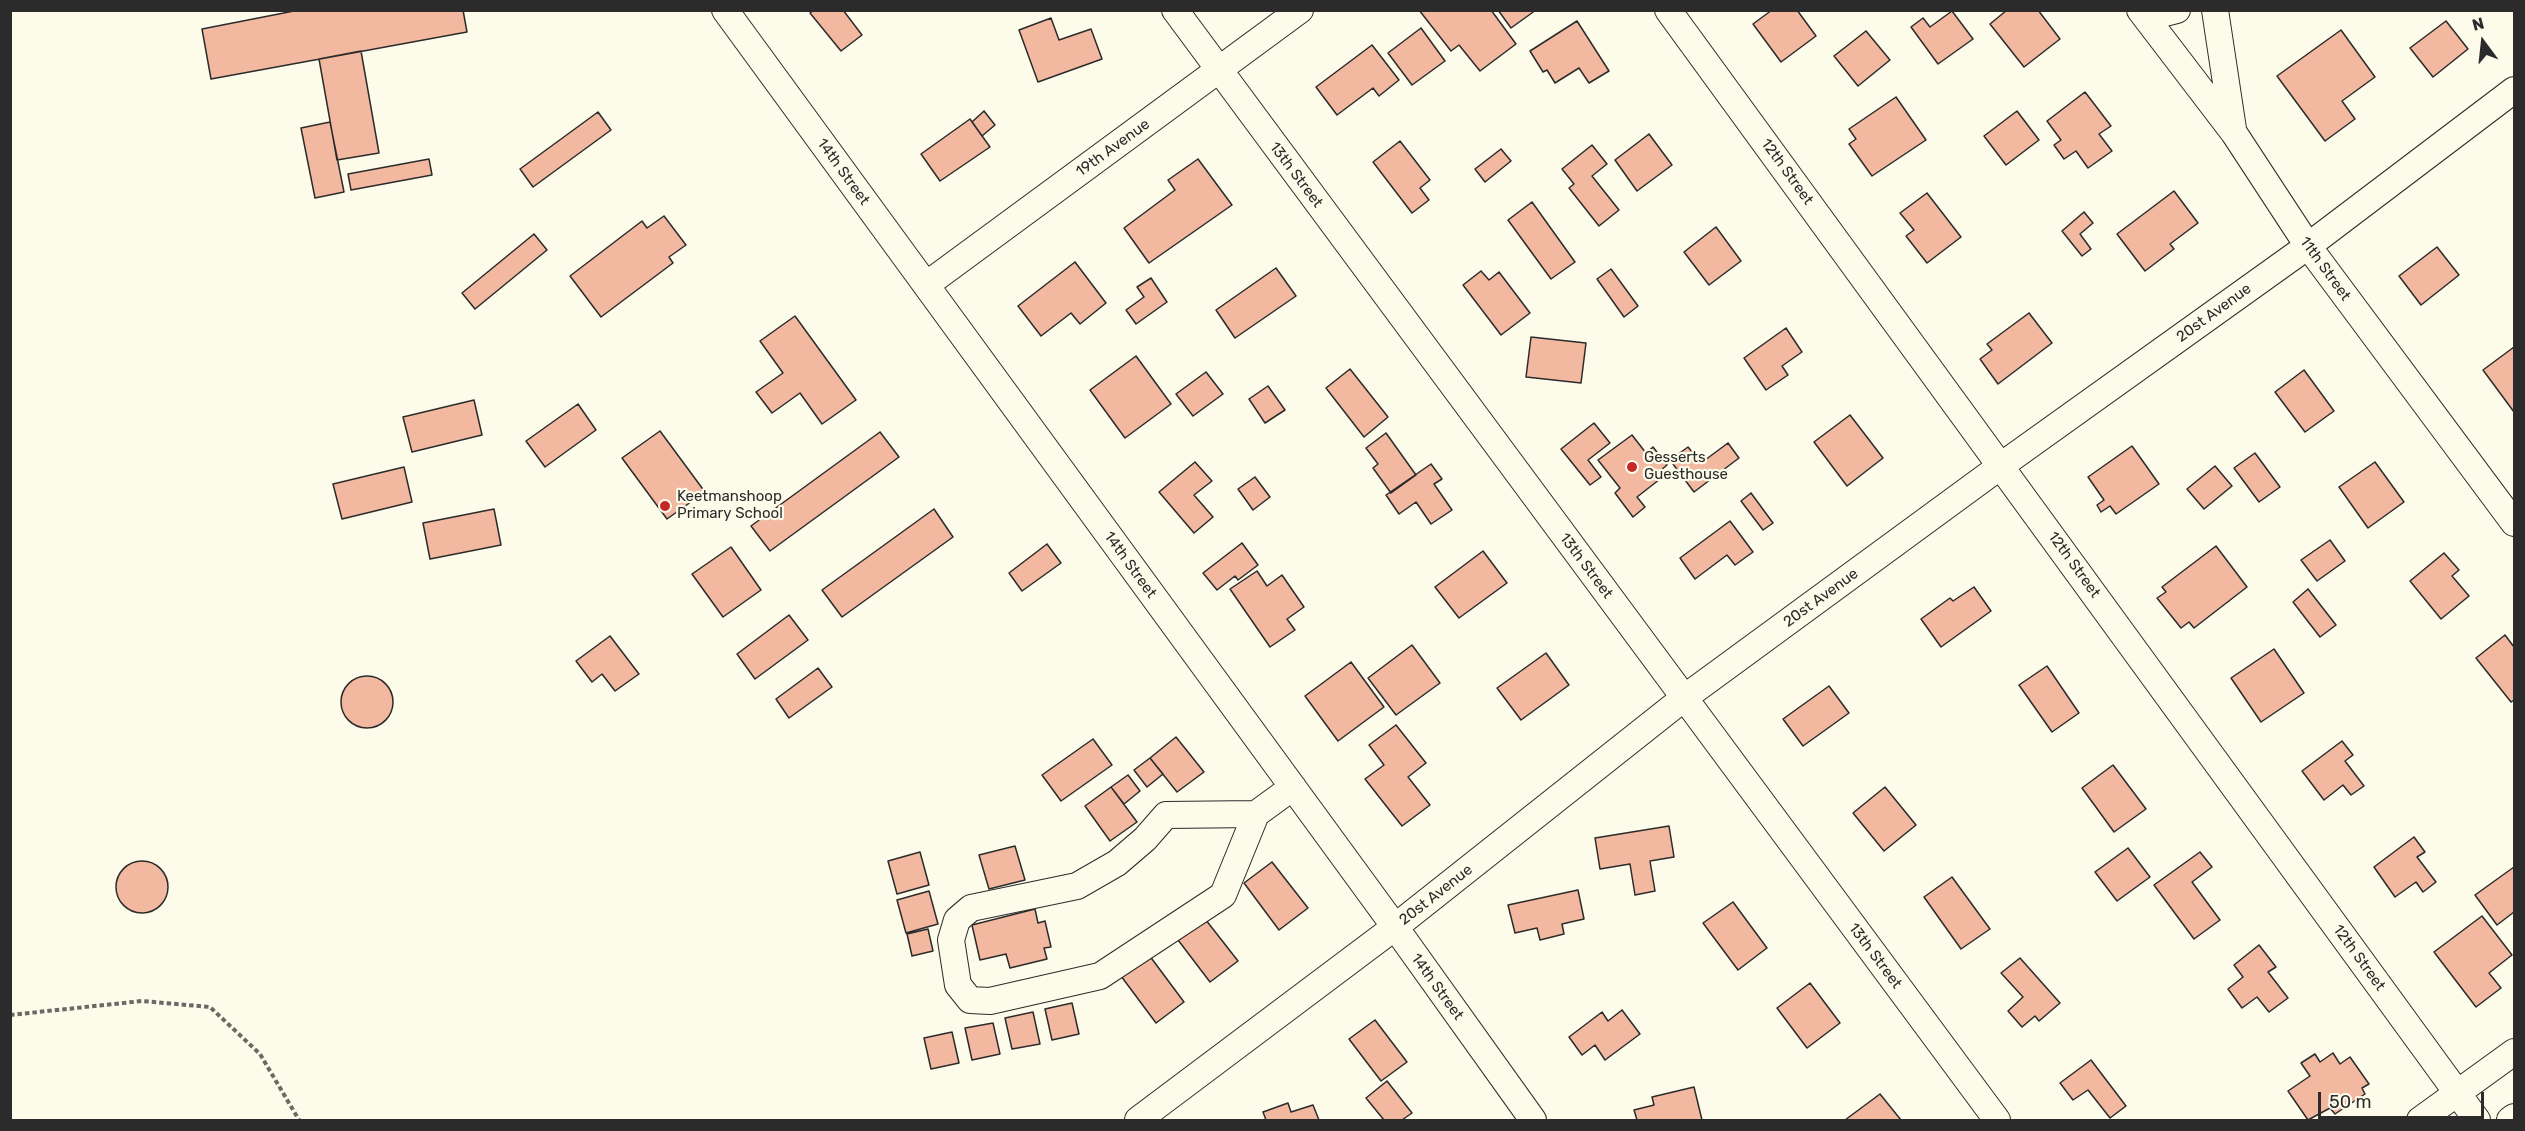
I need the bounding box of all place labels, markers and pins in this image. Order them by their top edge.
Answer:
place label: Gesserts Guesthouse [1644,449,1728,484]
marker: Gesserts Guesthouse [1625,460,1639,474]
place label: Keetmanshoop Primary School [677,488,783,523]
marker: Keetmanshoop Primary School [658,499,672,513]

